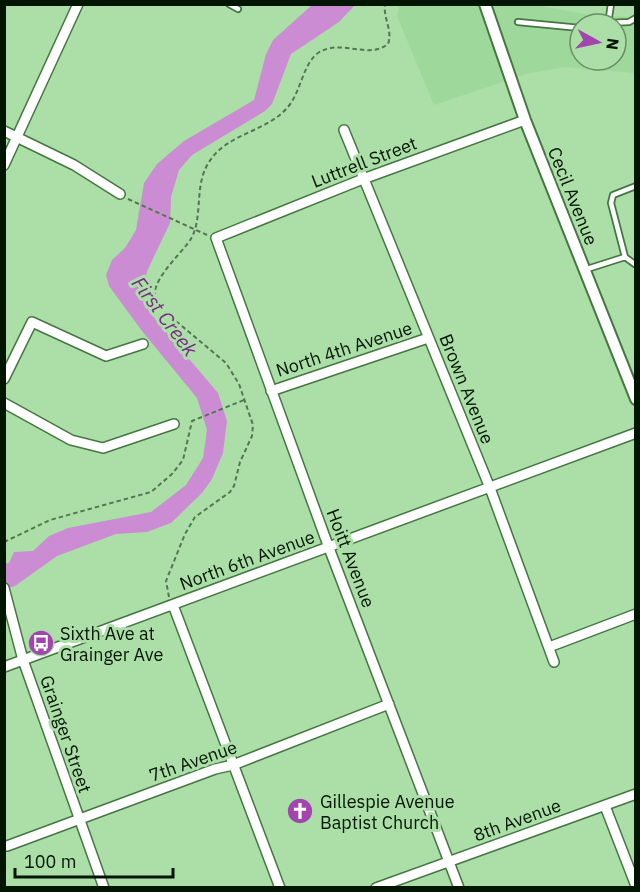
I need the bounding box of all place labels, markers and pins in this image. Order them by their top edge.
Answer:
place label: Sixth Ave at Grainger Ave [60,622,163,666]
bus stop icon: Sixth Ave at Grainger Ave [26,628,56,658]
place label: Gillespie Avenue Baptist Church [320,790,455,834]
church icon: Gillespie Avenue Baptist Church [285,796,315,826]

